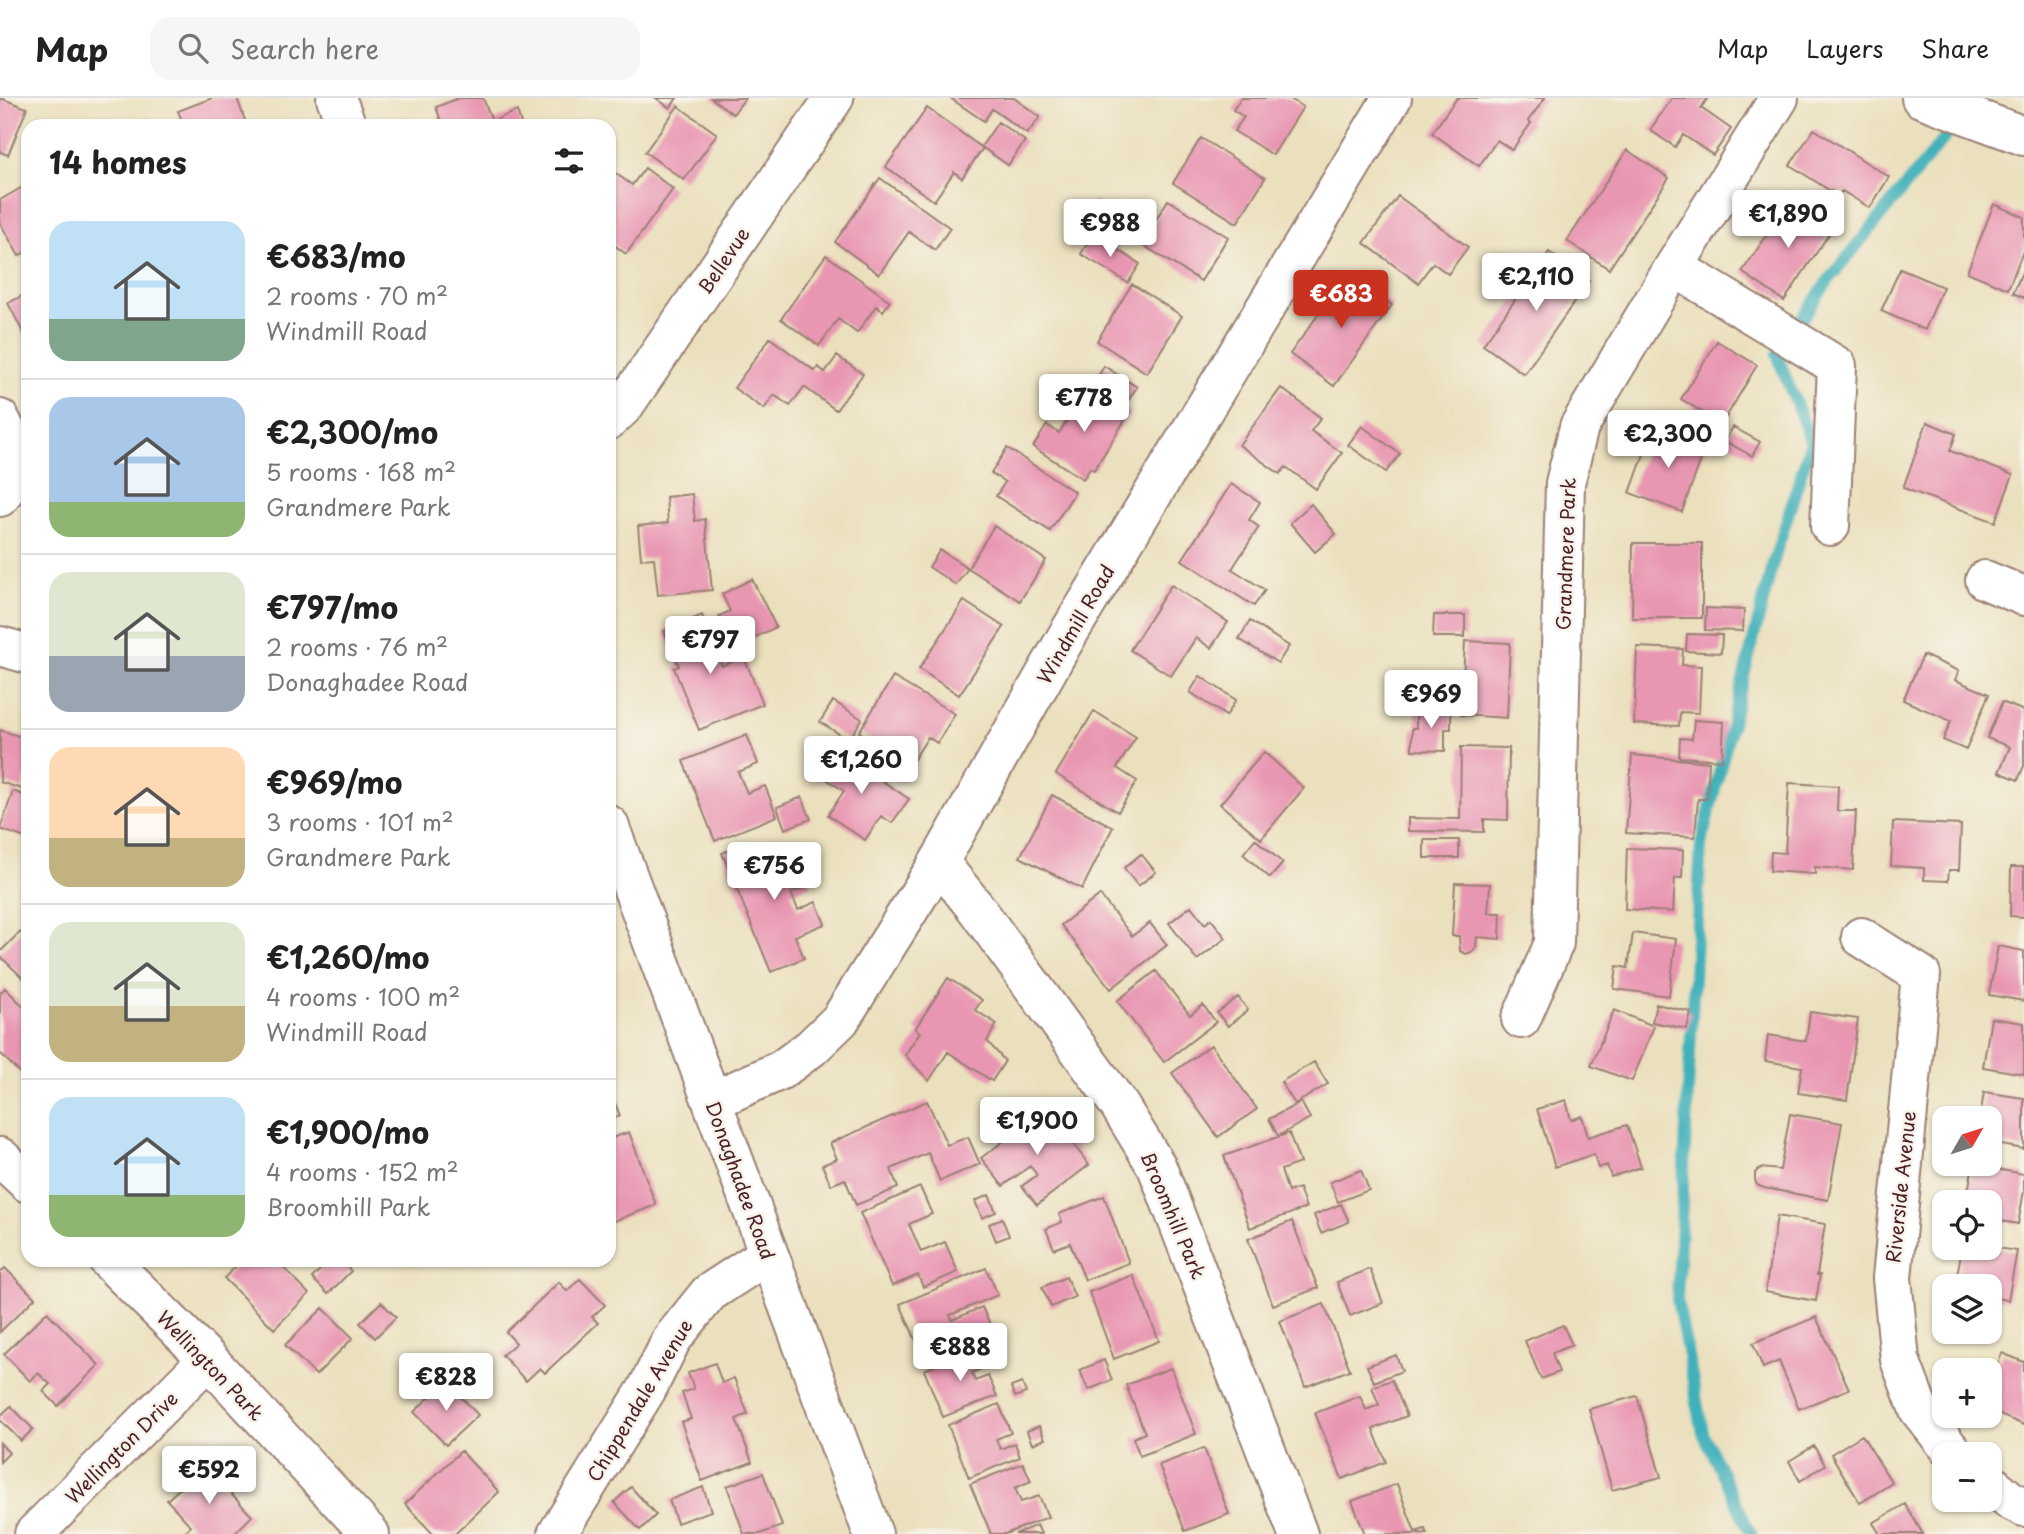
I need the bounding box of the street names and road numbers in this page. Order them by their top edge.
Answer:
street label: Bellevue [690,221,756,299]
street label: Grandmere Park [1548,477,1582,631]
street label: Windmill Road [1030,559,1120,689]
street label: Donaghadee Road [699,1097,783,1263]
street label: Riverside Avenue [1878,1110,1922,1264]
street label: Broomhill Park [1135,1147,1214,1283]
street label: Wellington Park [151,1304,271,1426]
street label: Chippendale Avenue [579,1313,699,1487]
street label: Wellington Drive [58,1384,184,1510]

